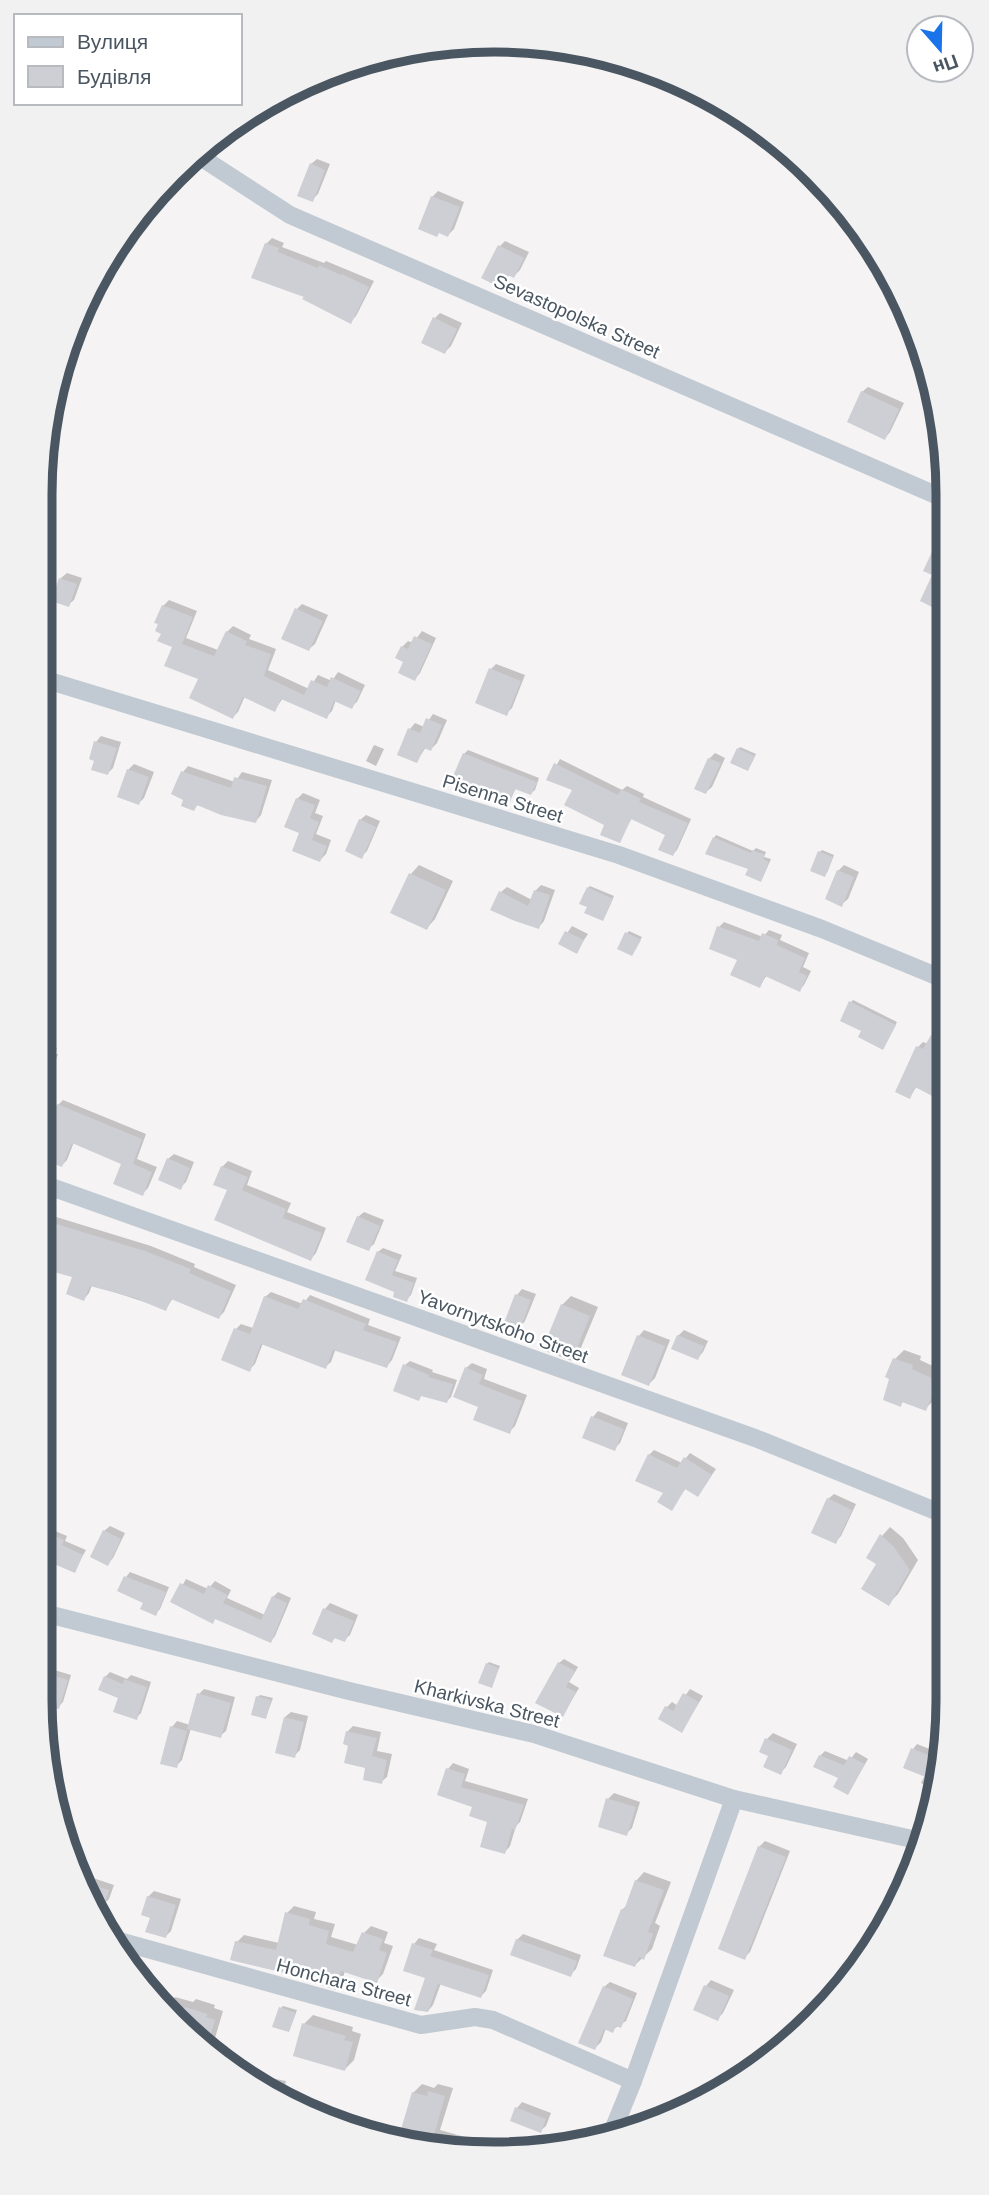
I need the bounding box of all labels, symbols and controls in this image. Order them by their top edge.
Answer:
legend [14,14,242,105]
north arrow [905,14,975,84]
text: Вулиця [77,30,148,53]
text: Пн [930,50,961,79]
text: Будівля [77,65,151,88]
street label: Sevastopolska Street [491,270,664,363]
street label: Pisenna Street [440,770,566,827]
street label: Yavornytskoho Street [415,1286,592,1367]
street label: Kharkivska Street [412,1675,562,1732]
street label: Honchara Street [274,1954,414,2011]

